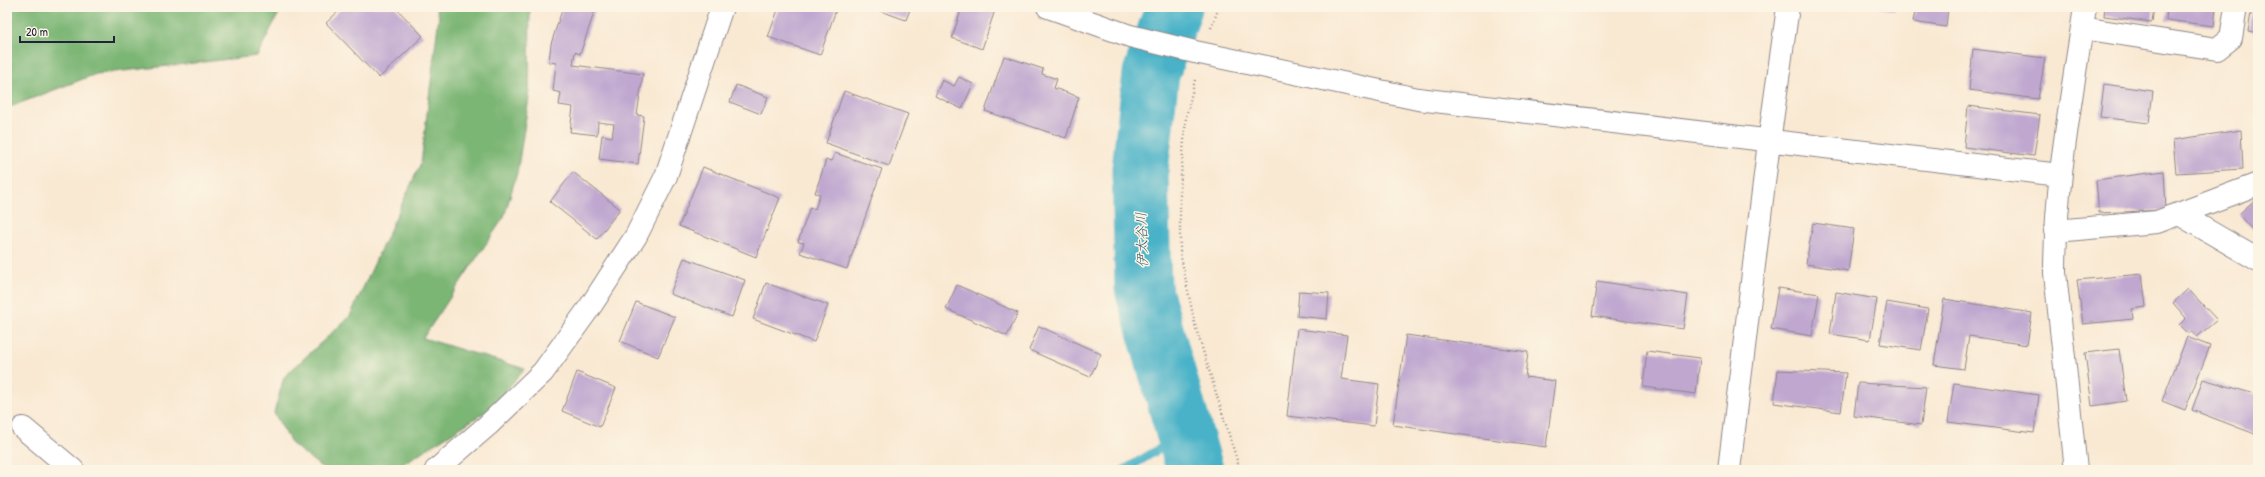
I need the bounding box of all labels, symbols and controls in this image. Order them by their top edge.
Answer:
scale bar [20,18,114,44]
text: 20 m [26,23,48,40]
water label: 伊太谷川 [1131,212,1151,268]

